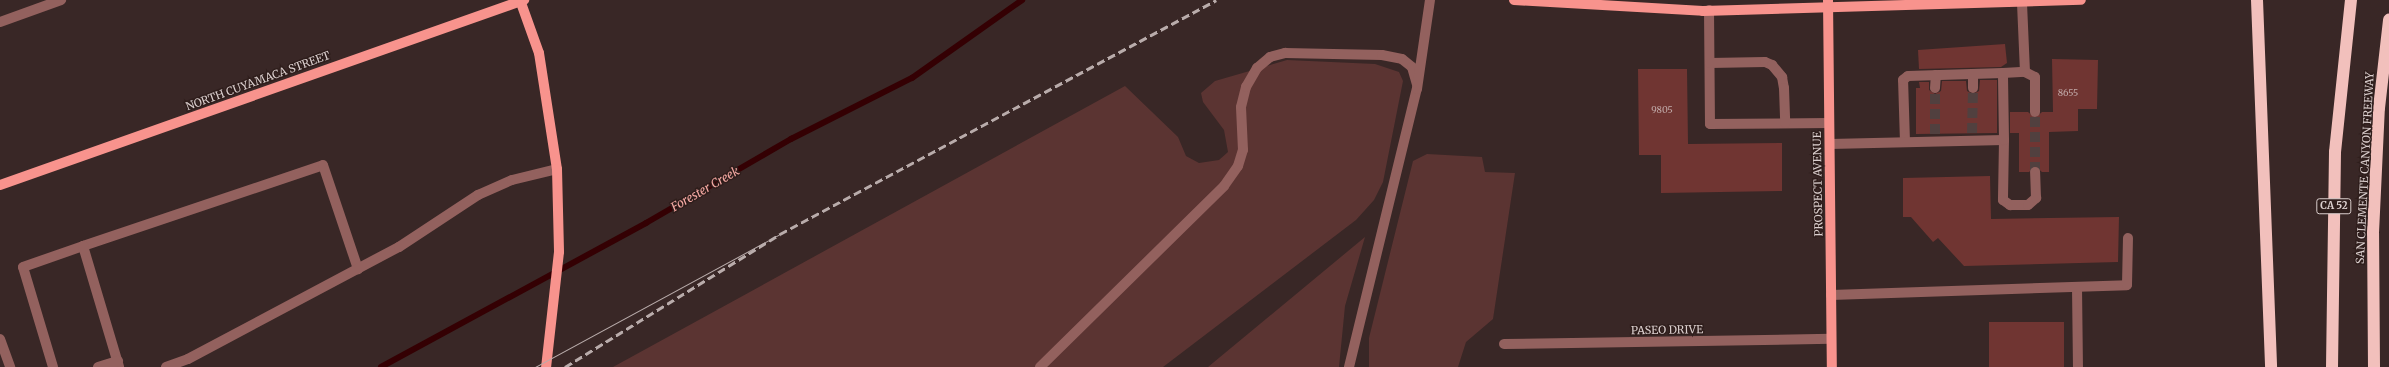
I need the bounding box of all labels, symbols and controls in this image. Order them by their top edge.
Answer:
street label: NORTH CUYAMACA STREET [184,49,332,113]
street label: SAN CLEMENTE CANYON FREEWAY [2353,72,2377,264]
house number: 8655 [2058,88,2078,98]
house number: 9805 [1651,105,1673,115]
street label: PROSPECT AVENUE [1810,131,1826,237]
water label: Forester Creek [668,164,742,214]
road number: CA 52 [2316,198,2352,214]
street label: PASEO DRIVE [1631,323,1703,337]

